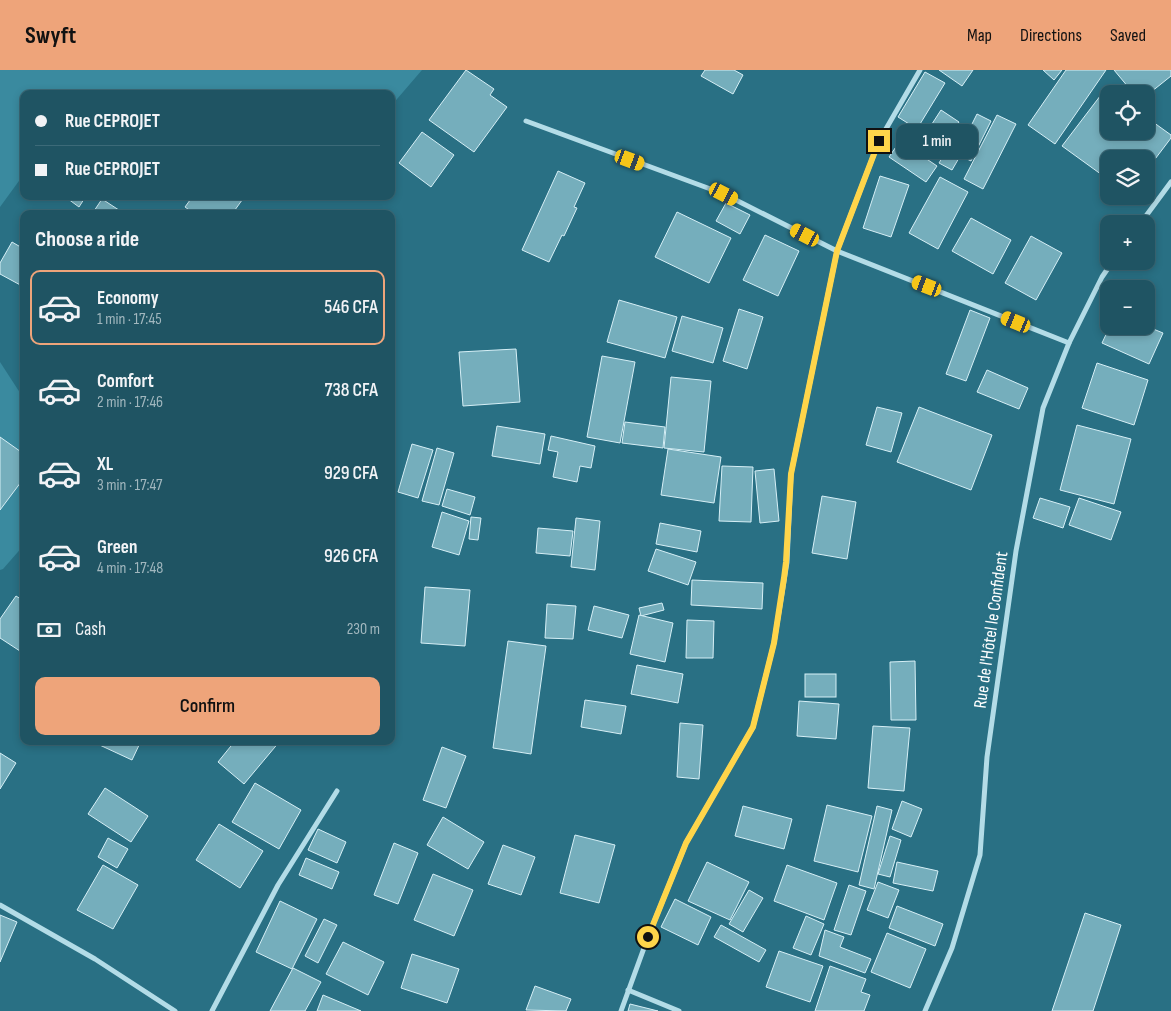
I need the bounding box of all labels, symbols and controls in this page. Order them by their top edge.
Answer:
text: Swyft [25,21,76,50]
text: Map [967,25,992,46]
text: Directions [1020,25,1082,46]
text: Saved [1110,25,1146,46]
map controls [1100,85,1155,335]
button: locate [1100,85,1155,140]
text: Rue CEPROJET [65,110,160,133]
callout: 1 min [896,124,979,158]
route end [868,130,890,152]
text: 1 min [922,132,952,151]
car [613,148,646,172]
button: layers [1100,150,1155,205]
text: Rue CEPROJET [65,158,160,181]
car [707,181,740,207]
button: + [1100,215,1155,270]
car [788,222,821,248]
text: Choose a ride [35,226,139,253]
car [910,274,943,298]
button: − [1100,280,1155,335]
icon: car [37,285,82,330]
text: Economy [97,287,159,310]
text: 546 CFA [324,296,378,319]
car [999,309,1032,335]
text: 1 min · 17:45 [97,310,162,329]
icon: car [37,368,82,413]
text: Comfort [97,370,154,393]
text: 738 CFA [325,379,378,402]
text: 2 min · 17:46 [97,393,163,412]
icon: car [37,451,82,496]
text: XL [97,453,113,476]
text: 929 CFA [324,462,378,485]
text: 3 min · 17:47 [97,476,162,495]
icon: car [37,534,82,579]
text: Green [97,536,137,559]
text: 926 CFA [324,545,378,568]
street label: Rue de l'Hôtel le Confident [970,550,1012,710]
text: 4 min · 17:48 [97,559,163,578]
icon: cash [35,616,63,644]
text: Cash [75,618,106,641]
text: 230 m [347,620,380,639]
button: Confirm [35,677,380,735]
route start [637,926,659,948]

